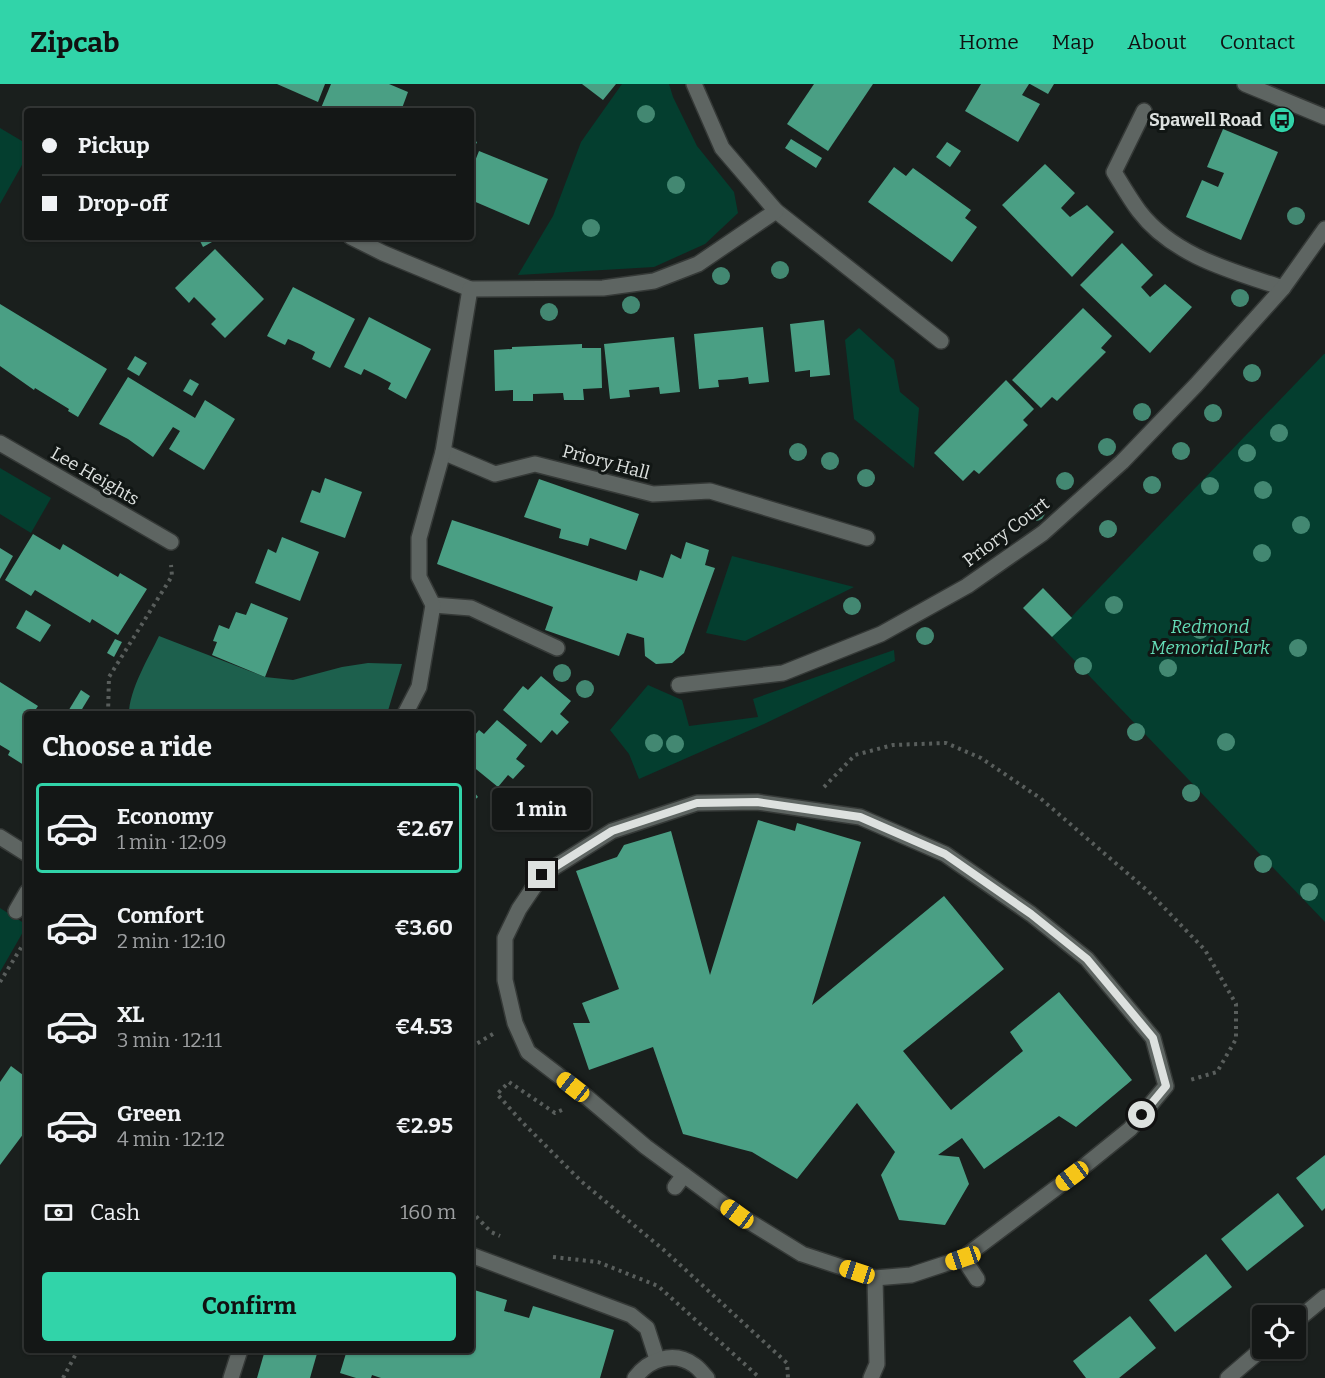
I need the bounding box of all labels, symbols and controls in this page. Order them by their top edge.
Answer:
text: Zipcab [30,26,119,59]
text: Home [959,29,1019,55]
text: Map [1052,29,1094,55]
text: About [1127,29,1187,55]
text: Contact [1220,29,1295,55]
bus stop icon: Spawell Road [1267,105,1297,135]
place label: Spawell Road [1149,109,1262,131]
text: Pickup [78,132,150,159]
text: Drop-off [78,190,168,217]
street label: Priory Hall [560,440,652,484]
street label: Lee Heights [47,442,143,510]
street label: Priory Court [958,492,1054,572]
park label: Redmond Memorial Park [1150,616,1270,659]
text: Choose a ride [42,731,212,763]
callout: 1 min [492,788,592,830]
text: 1 min [516,797,567,821]
icon: car [45,801,99,855]
text: Economy [117,803,213,830]
text: €2.67 [396,815,453,842]
text: 1 min · 12:09 [117,830,227,854]
route end [528,861,555,888]
icon: car [45,900,99,954]
text: Comfort [117,902,204,929]
text: €3.60 [394,914,453,941]
text: 2 min · 12:10 [117,929,226,953]
icon: car [45,999,99,1053]
text: XL [117,1001,144,1028]
text: €4.53 [395,1013,453,1040]
text: 3 min · 12:11 [117,1028,222,1052]
car [553,1069,593,1105]
icon: car [45,1098,99,1152]
text: Green [117,1100,181,1127]
route start [1128,1101,1155,1128]
text: €2.95 [396,1112,453,1139]
text: 4 min · 12:12 [117,1127,225,1151]
car [1052,1158,1092,1194]
icon: cash [42,1196,75,1229]
car [717,1196,757,1232]
text: Cash [90,1199,140,1226]
text: 160 m [400,1200,456,1224]
car [943,1244,983,1272]
car [837,1258,877,1286]
button: Confirm [42,1272,456,1341]
map controls [1252,1305,1306,1359]
button: locate [1252,1305,1306,1359]

